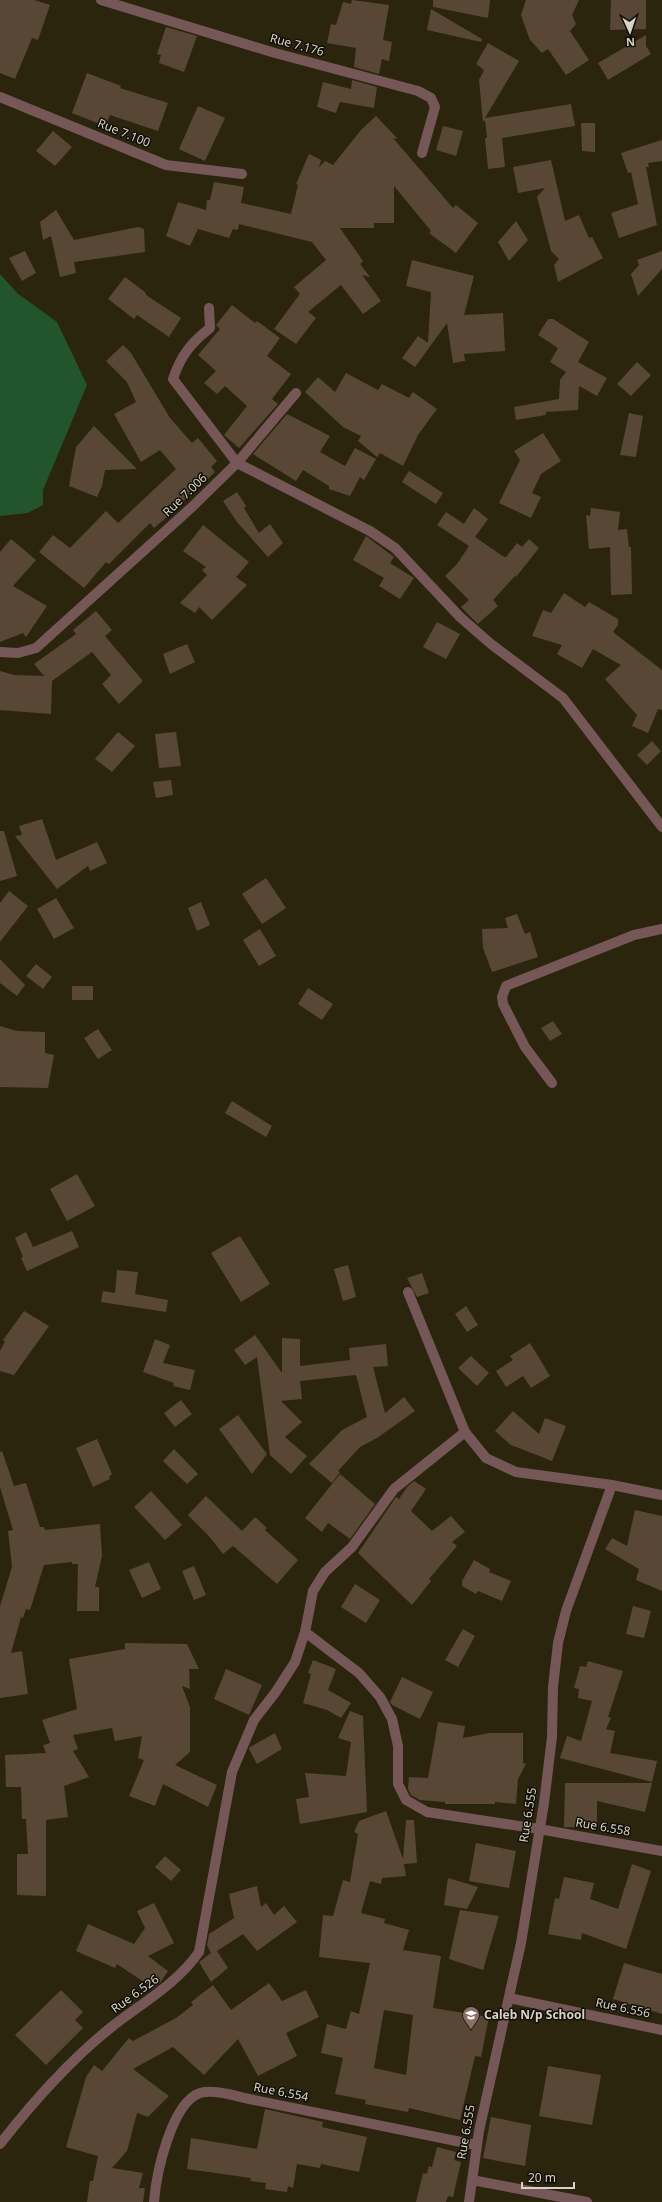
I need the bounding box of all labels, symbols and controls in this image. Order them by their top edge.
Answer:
north arrow [610,12,650,52]
street label: Rue 7.176 [268,29,326,60]
text: N [626,35,635,50]
street label: Rue 7.100 [95,114,153,151]
street label: Rue 7.006 [159,469,211,520]
street label: Rue 6.555 [515,1786,540,1844]
street label: Rue 6.558 [574,1813,632,1840]
street label: Rue 6.526 [107,1970,162,2017]
street label: Rue 6.556 [594,1993,652,2022]
school or university icon: Caleb N/p School [461,2005,481,2030]
place label: Caleb N/p School [484,2006,585,2023]
street label: Rue 6.554 [252,2078,310,2105]
street label: Rue 6.555 [452,2103,479,2161]
scale bar [522,2164,574,2190]
text: 20 m [528,2169,556,2186]

